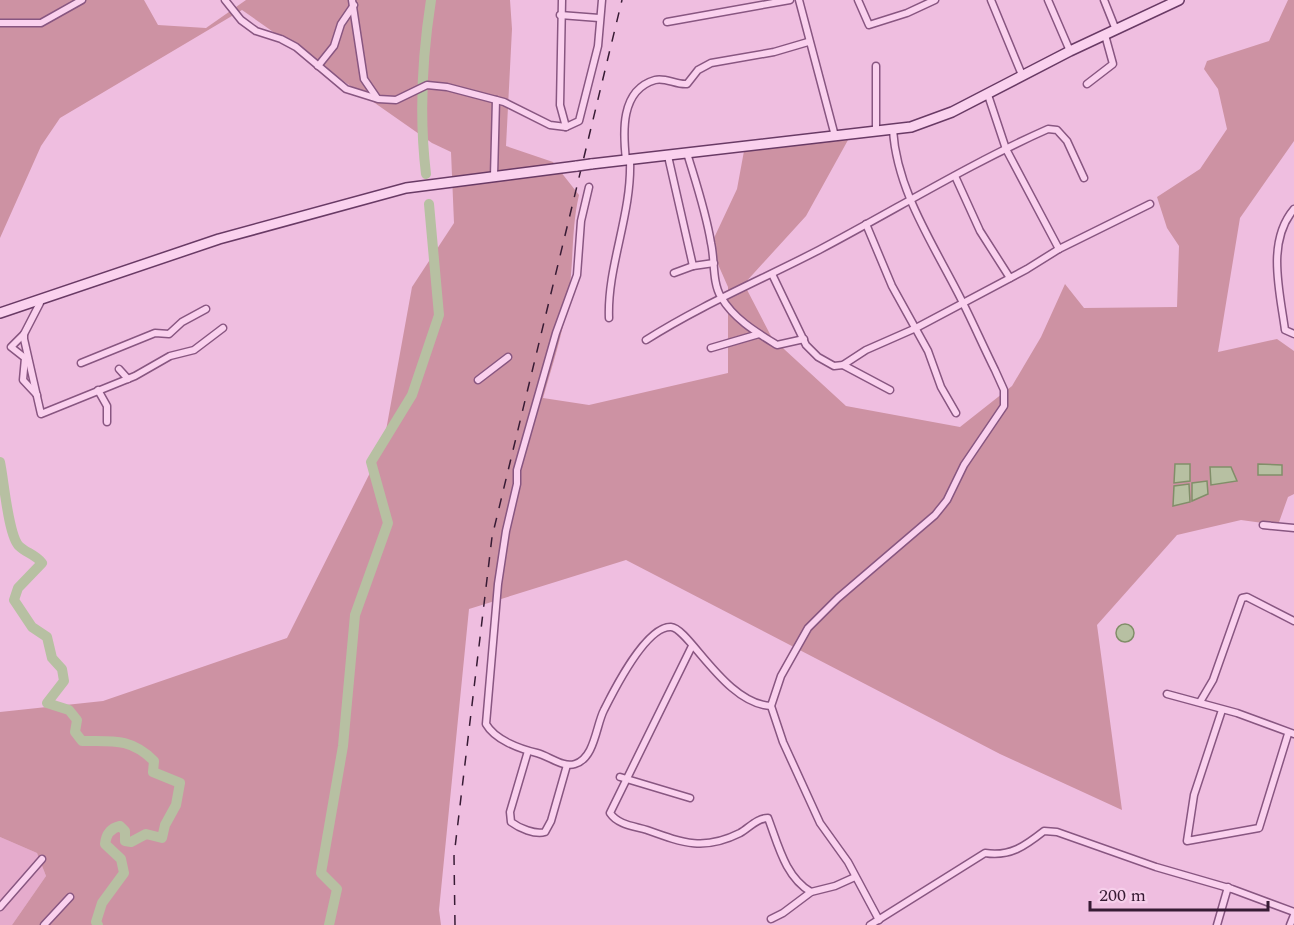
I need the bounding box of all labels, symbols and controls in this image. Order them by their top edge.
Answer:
scale bar [1090,874,1268,912]
text: 200 m [1099,882,1146,909]

